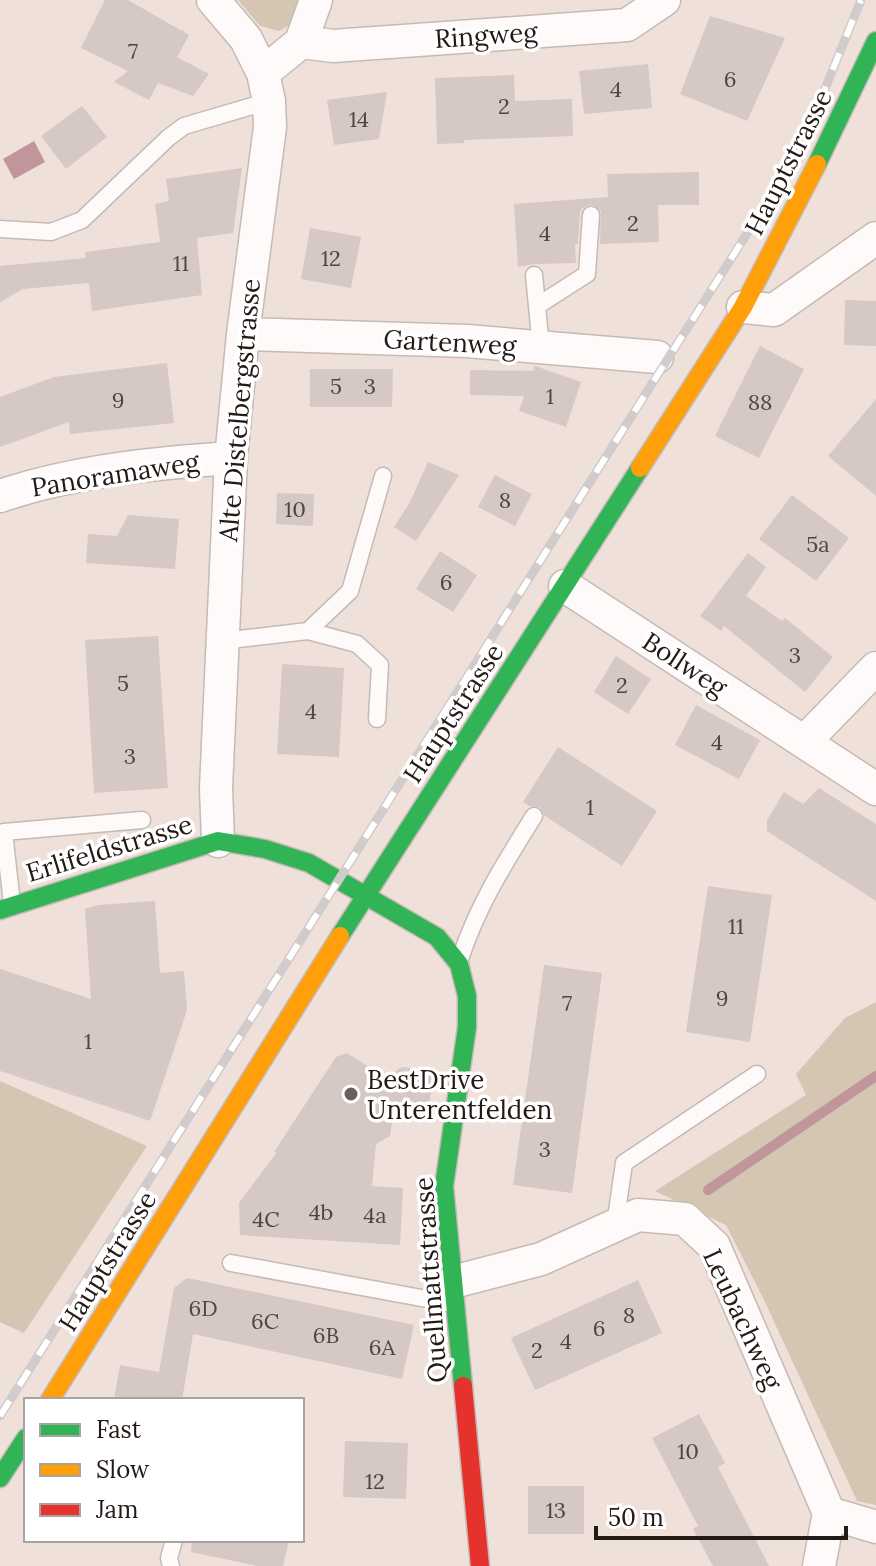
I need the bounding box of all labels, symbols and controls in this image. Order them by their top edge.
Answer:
street label: Ringweg [433,15,539,55]
house number: 7 [128,37,138,65]
house number: 6 [724,65,736,93]
house number: 4 [610,75,622,103]
street label: Hauptstrasse [737,84,839,240]
house number: 2 [498,92,510,120]
house number: 14 [349,105,369,133]
house number: 2 [627,209,639,237]
house number: 4 [539,219,551,247]
house number: 12 [321,244,341,272]
house number: 11 [173,249,189,277]
street label: Alte Distelbergstrasse [211,277,267,544]
street label: Gartenweg [383,322,518,362]
house number: 5 [330,372,342,400]
house number: 3 [364,372,376,400]
house number: 1 [546,382,554,410]
house number: 9 [112,386,124,414]
house number: 88 [748,388,772,416]
street label: Panoramaweg [29,444,202,504]
house number: 8 [499,486,511,514]
house number: 10 [284,495,306,523]
house number: 5a [806,530,830,558]
house number: 6 [440,568,452,596]
street label: Bollweg [636,624,734,704]
street label: Hauptstrasse [396,637,510,789]
house number: 3 [789,641,801,669]
house number: 5 [117,669,129,697]
house number: 2 [616,671,628,699]
house number: 4 [305,697,317,725]
house number: 4 [711,728,723,756]
house number: 3 [124,742,136,770]
house number: 1 [586,793,594,821]
street label: Erlifeldstrasse [22,807,196,889]
house number: 11 [728,912,744,940]
house number: 9 [716,984,728,1012]
house number: 7 [562,989,572,1017]
house number: 1 [84,1027,92,1055]
place label: BestDrive Unterentfelden [367,1063,552,1126]
marker: BestDrive Unterentfelden [342,1085,360,1103]
house number: 3 [539,1135,551,1163]
street label: Quellmattstrasse [406,1176,454,1384]
street label: Hauptstrasse [51,1185,163,1337]
house number: 4b [309,1198,333,1226]
house number: 4a [363,1201,387,1229]
house number: 4C [252,1205,280,1233]
street label: Leubachweg [696,1243,790,1395]
house number: 6D [188,1294,218,1322]
house number: 8 [623,1301,635,1329]
house number: 6C [251,1307,279,1335]
house number: 6 [593,1314,605,1342]
house number: 6B [313,1321,339,1349]
house number: 4 [560,1327,572,1355]
house number: 6A [369,1333,396,1361]
house number: 2 [531,1336,543,1364]
legend [24,1398,304,1542]
text: Fast [96,1414,142,1445]
house number: 10 [677,1437,699,1465]
text: Slow [96,1454,150,1485]
house number: 12 [365,1467,385,1495]
scale bar [596,1490,846,1540]
text: Jam [95,1494,138,1525]
house number: 13 [546,1496,566,1524]
text: 50 m [608,1502,664,1533]

